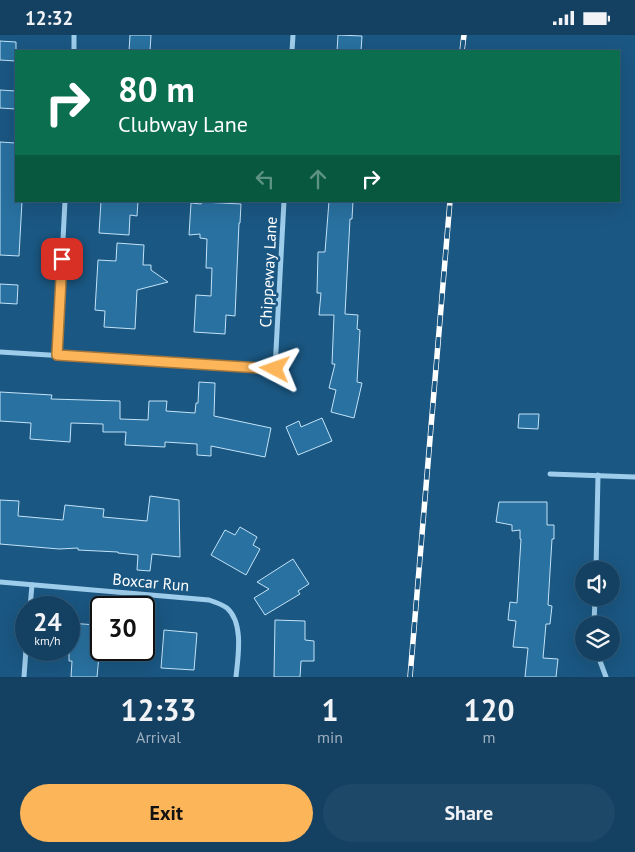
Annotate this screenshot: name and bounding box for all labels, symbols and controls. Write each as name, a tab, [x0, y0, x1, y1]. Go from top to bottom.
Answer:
text: 12:32	[25, 6, 73, 30]
text: 80 m	[118, 66, 195, 112]
icon: right	[35, 70, 100, 135]
text: Clubway Lane	[118, 110, 248, 138]
icon: left	[251, 165, 279, 193]
icon: ahead	[304, 165, 332, 193]
icon: right	[357, 165, 385, 193]
street label: Chippeway Lane	[255, 216, 281, 328]
pin	[41, 238, 83, 280]
icon: arrive	[48, 245, 76, 273]
position arrow	[248, 342, 300, 394]
map controls	[575, 561, 620, 661]
button: sound	[575, 561, 620, 606]
street label: Boxcar Run	[112, 569, 190, 595]
speed limit sign: 30	[90, 596, 155, 661]
text: 24	[33, 606, 62, 638]
button: layers	[575, 616, 620, 661]
text: km/h	[34, 633, 61, 648]
text: 12:33	[120, 690, 197, 729]
text: 1	[322, 690, 339, 729]
text: 120	[463, 690, 515, 729]
text: Arrival	[136, 727, 181, 747]
text: min	[317, 727, 343, 747]
text: m	[483, 727, 496, 747]
button: Exit	[20, 784, 313, 842]
button: Share	[323, 784, 615, 842]

